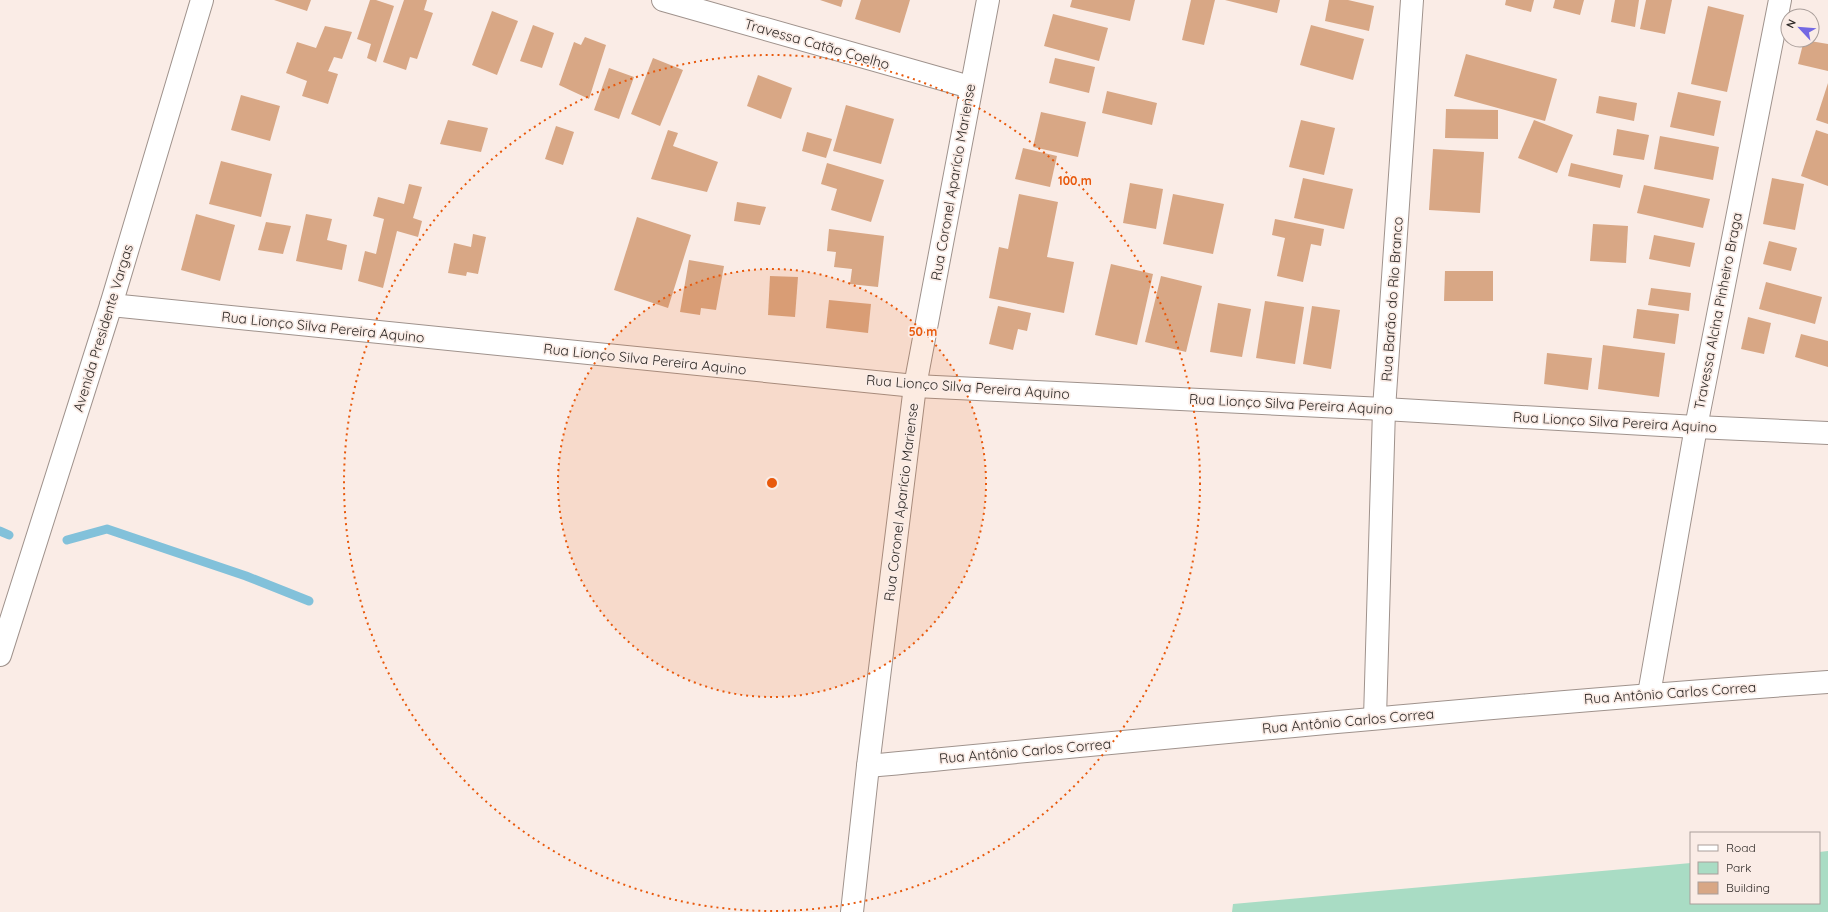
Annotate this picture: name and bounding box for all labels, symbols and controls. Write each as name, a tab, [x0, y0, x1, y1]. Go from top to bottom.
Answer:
north arrow	[1780, 8, 1820, 48]
street label: Travessa Catão Coelho	[742, 15, 892, 73]
text: N	[1783, 17, 1799, 30]
street label: Rua Coronel Aparício Mariense	[927, 82, 979, 282]
text: 100 m	[1058, 173, 1092, 188]
street label: Travessa Alcina Pinheiro Braga	[1690, 211, 1746, 411]
street label: Rua Barão do Rio Branco	[1377, 216, 1407, 382]
street label: Avenida Presidente Vargas	[69, 242, 137, 414]
street label: Rua Lionço Silva Pereira Aquino	[221, 307, 425, 347]
text: 50 m	[909, 324, 937, 339]
street label: Rua Lionço Silva Pereira Aquino	[543, 339, 747, 379]
street label: Rua Lionço Silva Pereira Aquino	[866, 371, 1070, 403]
street label: Rua Lionço Silva Pereira Aquino	[1189, 390, 1393, 418]
street label: Rua Coronel Aparício Mariense	[880, 402, 922, 602]
street label: Rua Lionço Silva Pereira Aquino	[1513, 408, 1717, 436]
centre of rings	[765, 476, 779, 490]
street label: Rua Antônio Carlos Correa	[1583, 678, 1757, 708]
street label: Rua Antônio Carlos Correa	[1261, 705, 1435, 737]
street label: Rua Antônio Carlos Correa	[938, 735, 1112, 767]
legend	[1690, 832, 1820, 904]
text: Road	[1726, 840, 1756, 855]
text: Park	[1726, 860, 1751, 875]
text: Building	[1726, 880, 1770, 895]

